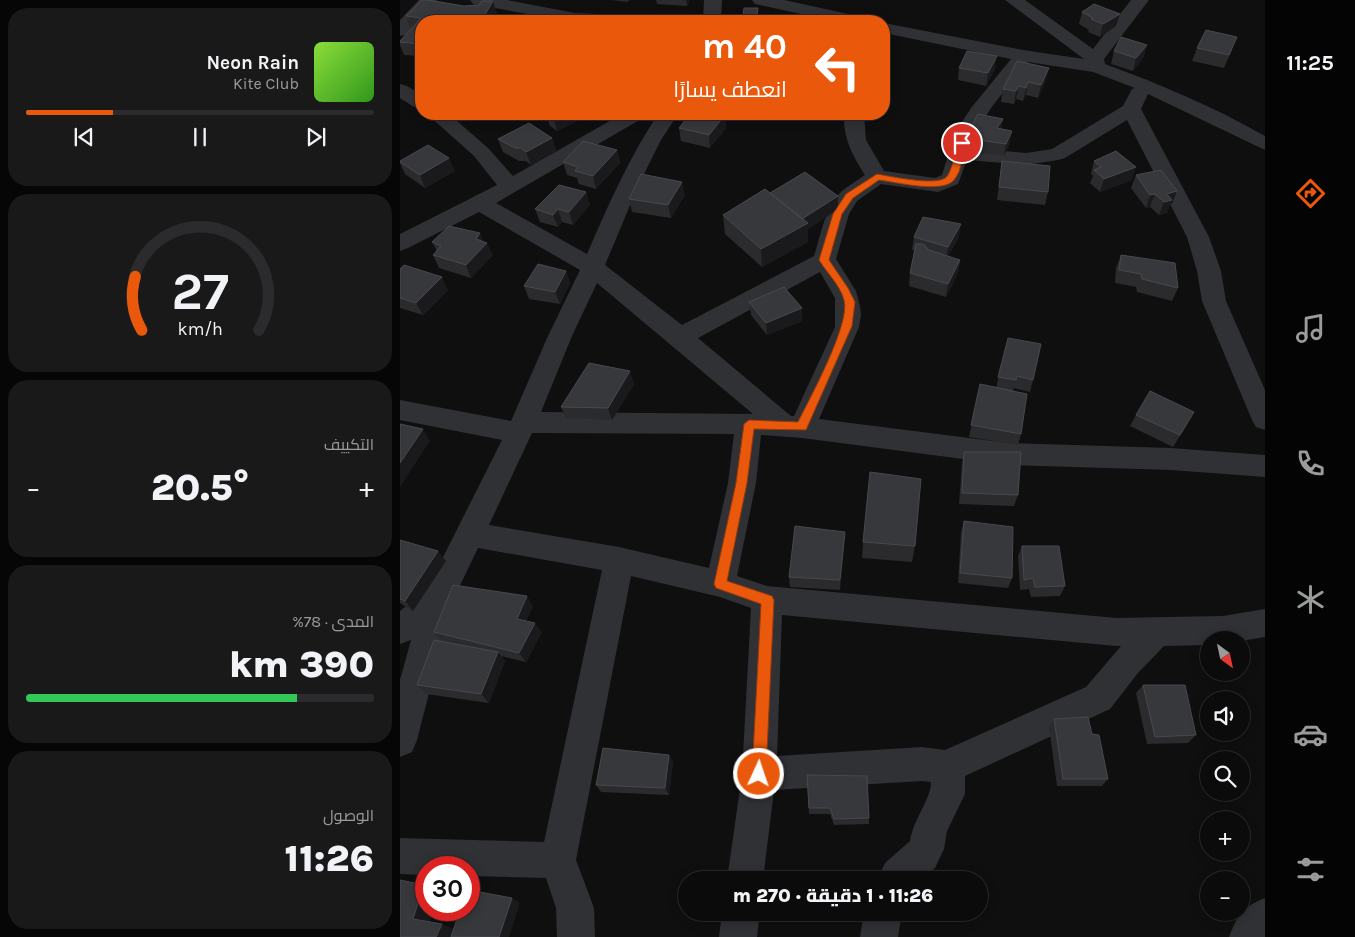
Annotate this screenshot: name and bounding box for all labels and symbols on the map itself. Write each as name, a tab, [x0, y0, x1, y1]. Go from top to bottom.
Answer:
pin	[941, 122, 983, 164]
north arrow	[1200, 631, 1250, 681]
position arrow	[732, 747, 784, 799]
speed limit sign: 30	[415, 856, 480, 921]

